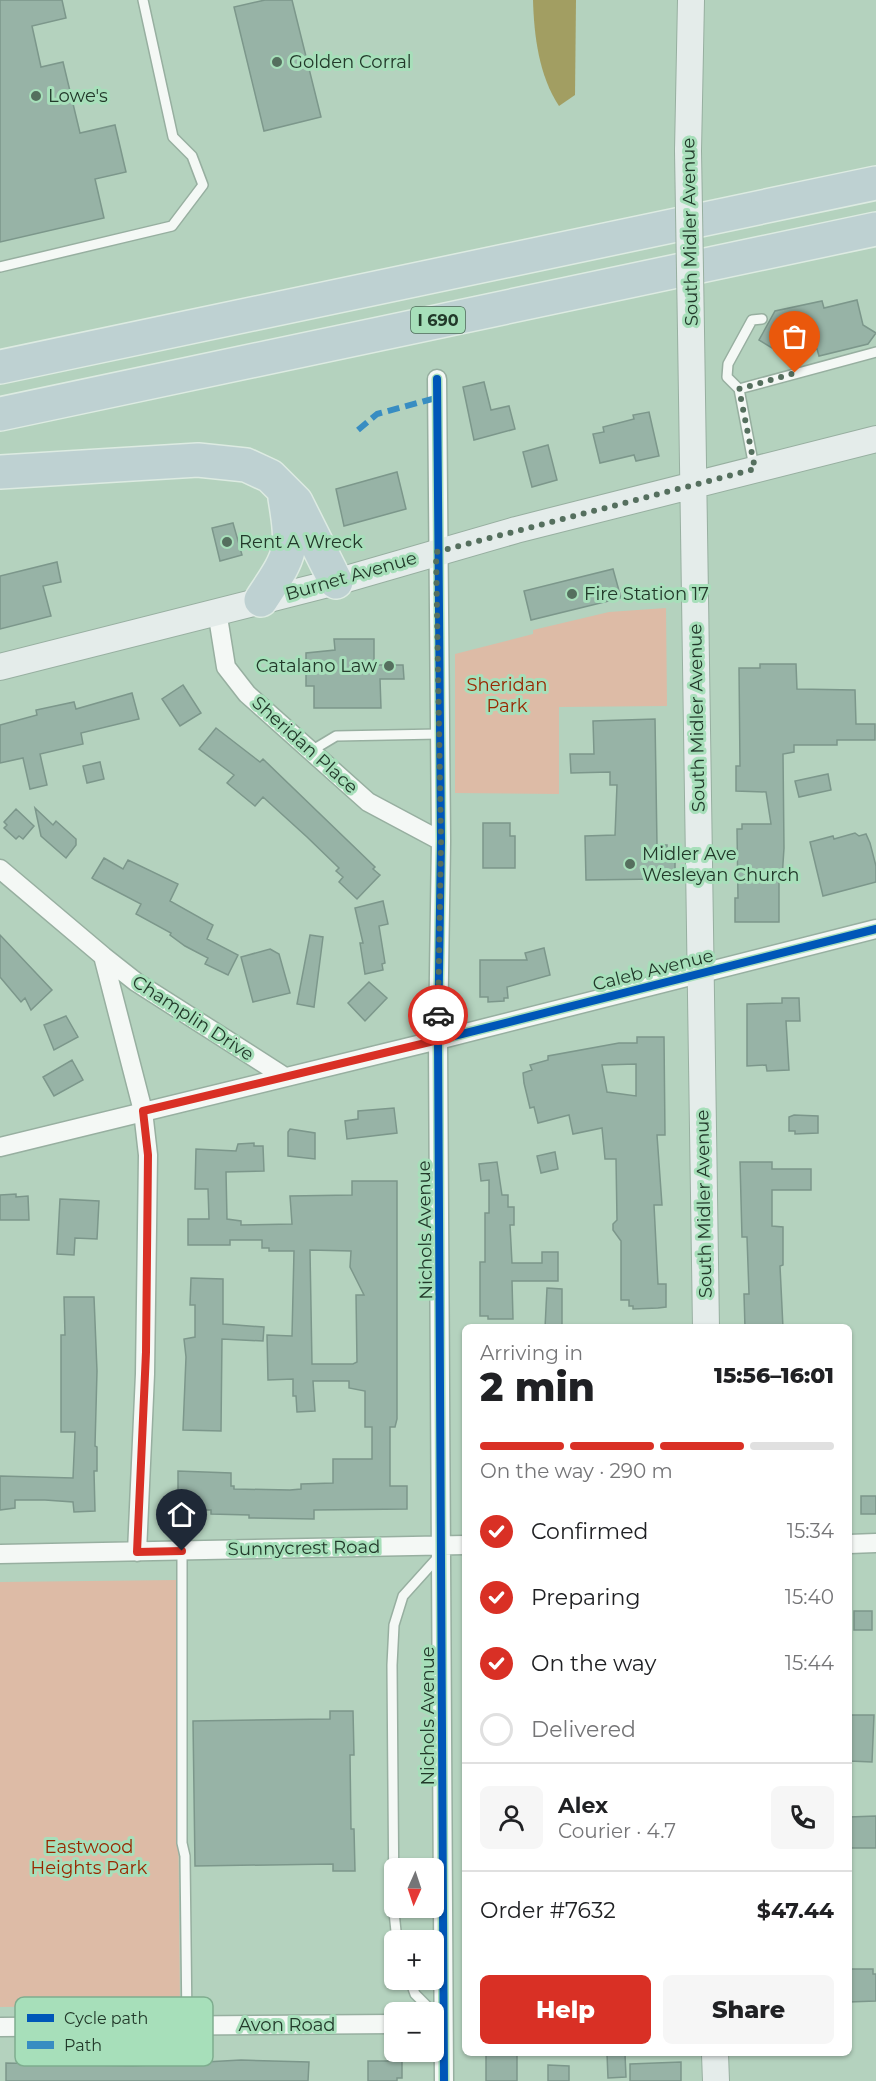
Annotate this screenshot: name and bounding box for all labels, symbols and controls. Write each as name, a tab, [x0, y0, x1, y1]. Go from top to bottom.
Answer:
place label: Golden Corral	[289, 51, 412, 73]
marker: Golden Corral	[270, 55, 284, 69]
place label: Lowe's	[48, 85, 108, 107]
marker: Lowe's	[29, 89, 43, 103]
street label: South Midler Avenue	[677, 137, 703, 326]
road number: I 690	[411, 307, 465, 333]
pin	[769, 311, 820, 373]
icon: bag	[778, 320, 811, 353]
place label: Rent A Wreck	[239, 531, 363, 553]
marker: Rent A Wreck	[220, 535, 234, 549]
street label: Burnet Avenue	[283, 547, 419, 605]
place label: Fire Station 17	[584, 583, 709, 605]
marker: Fire Station 17	[565, 587, 579, 601]
street label: South Midler Avenue	[684, 623, 710, 812]
place label: Catalano Law	[256, 655, 377, 677]
marker: Catalano Law	[382, 659, 396, 673]
park label: Sheridan Park	[466, 674, 548, 717]
street label: Sheridan Place	[247, 692, 363, 798]
place label: Midler Ave Wesleyan Church	[642, 843, 799, 886]
marker: Midler Ave Wesleyan Church	[623, 857, 637, 871]
street label: Caleb Avenue	[590, 944, 716, 996]
street label: Champlin Drive	[128, 970, 258, 1066]
courier	[408, 985, 468, 1045]
icon: car	[422, 999, 455, 1032]
street label: South Midler Avenue	[691, 1109, 717, 1298]
street label: Nichols Avenue	[413, 1160, 437, 1300]
text: Arriving in	[480, 1341, 583, 1365]
text: 15:56–16:01	[714, 1362, 834, 1389]
text: 2 min	[480, 1363, 595, 1411]
text: On the way · 290 m	[480, 1459, 673, 1483]
pin	[156, 1489, 207, 1551]
icon: home	[165, 1498, 198, 1531]
icon: check	[480, 1515, 513, 1548]
text: Confirmed	[531, 1518, 648, 1545]
text: 15:34	[787, 1519, 834, 1543]
street label: Sunnycrest Road	[228, 1536, 380, 1560]
icon: check	[480, 1581, 513, 1614]
text: Preparing	[531, 1584, 640, 1611]
text: 15:40	[785, 1585, 834, 1609]
street label: Nichols Avenue	[417, 1646, 439, 1786]
icon: check	[480, 1647, 513, 1680]
text: On the way	[531, 1650, 656, 1677]
text: 15:44	[785, 1651, 834, 1675]
text: Delivered	[531, 1716, 636, 1743]
button: person	[480, 1786, 543, 1849]
button: phone	[771, 1786, 834, 1849]
text: Alex	[558, 1792, 608, 1819]
text: Courier · 4.7	[558, 1819, 676, 1843]
park label: Eastwood Heights Park	[31, 1836, 148, 1879]
north arrow	[384, 1858, 444, 1918]
map controls	[384, 1858, 444, 2062]
text: Order #7632	[480, 1897, 616, 1924]
text: $47.44	[757, 1897, 834, 1924]
button: +	[384, 1930, 444, 1990]
button: Help	[480, 1975, 651, 2044]
button: Share	[663, 1975, 834, 2044]
legend	[15, 1997, 213, 2066]
button: −	[384, 2002, 444, 2062]
text: Cycle path	[64, 2009, 148, 2028]
street label: Avon Road	[238, 2014, 336, 2036]
text: Path	[64, 2036, 102, 2055]

